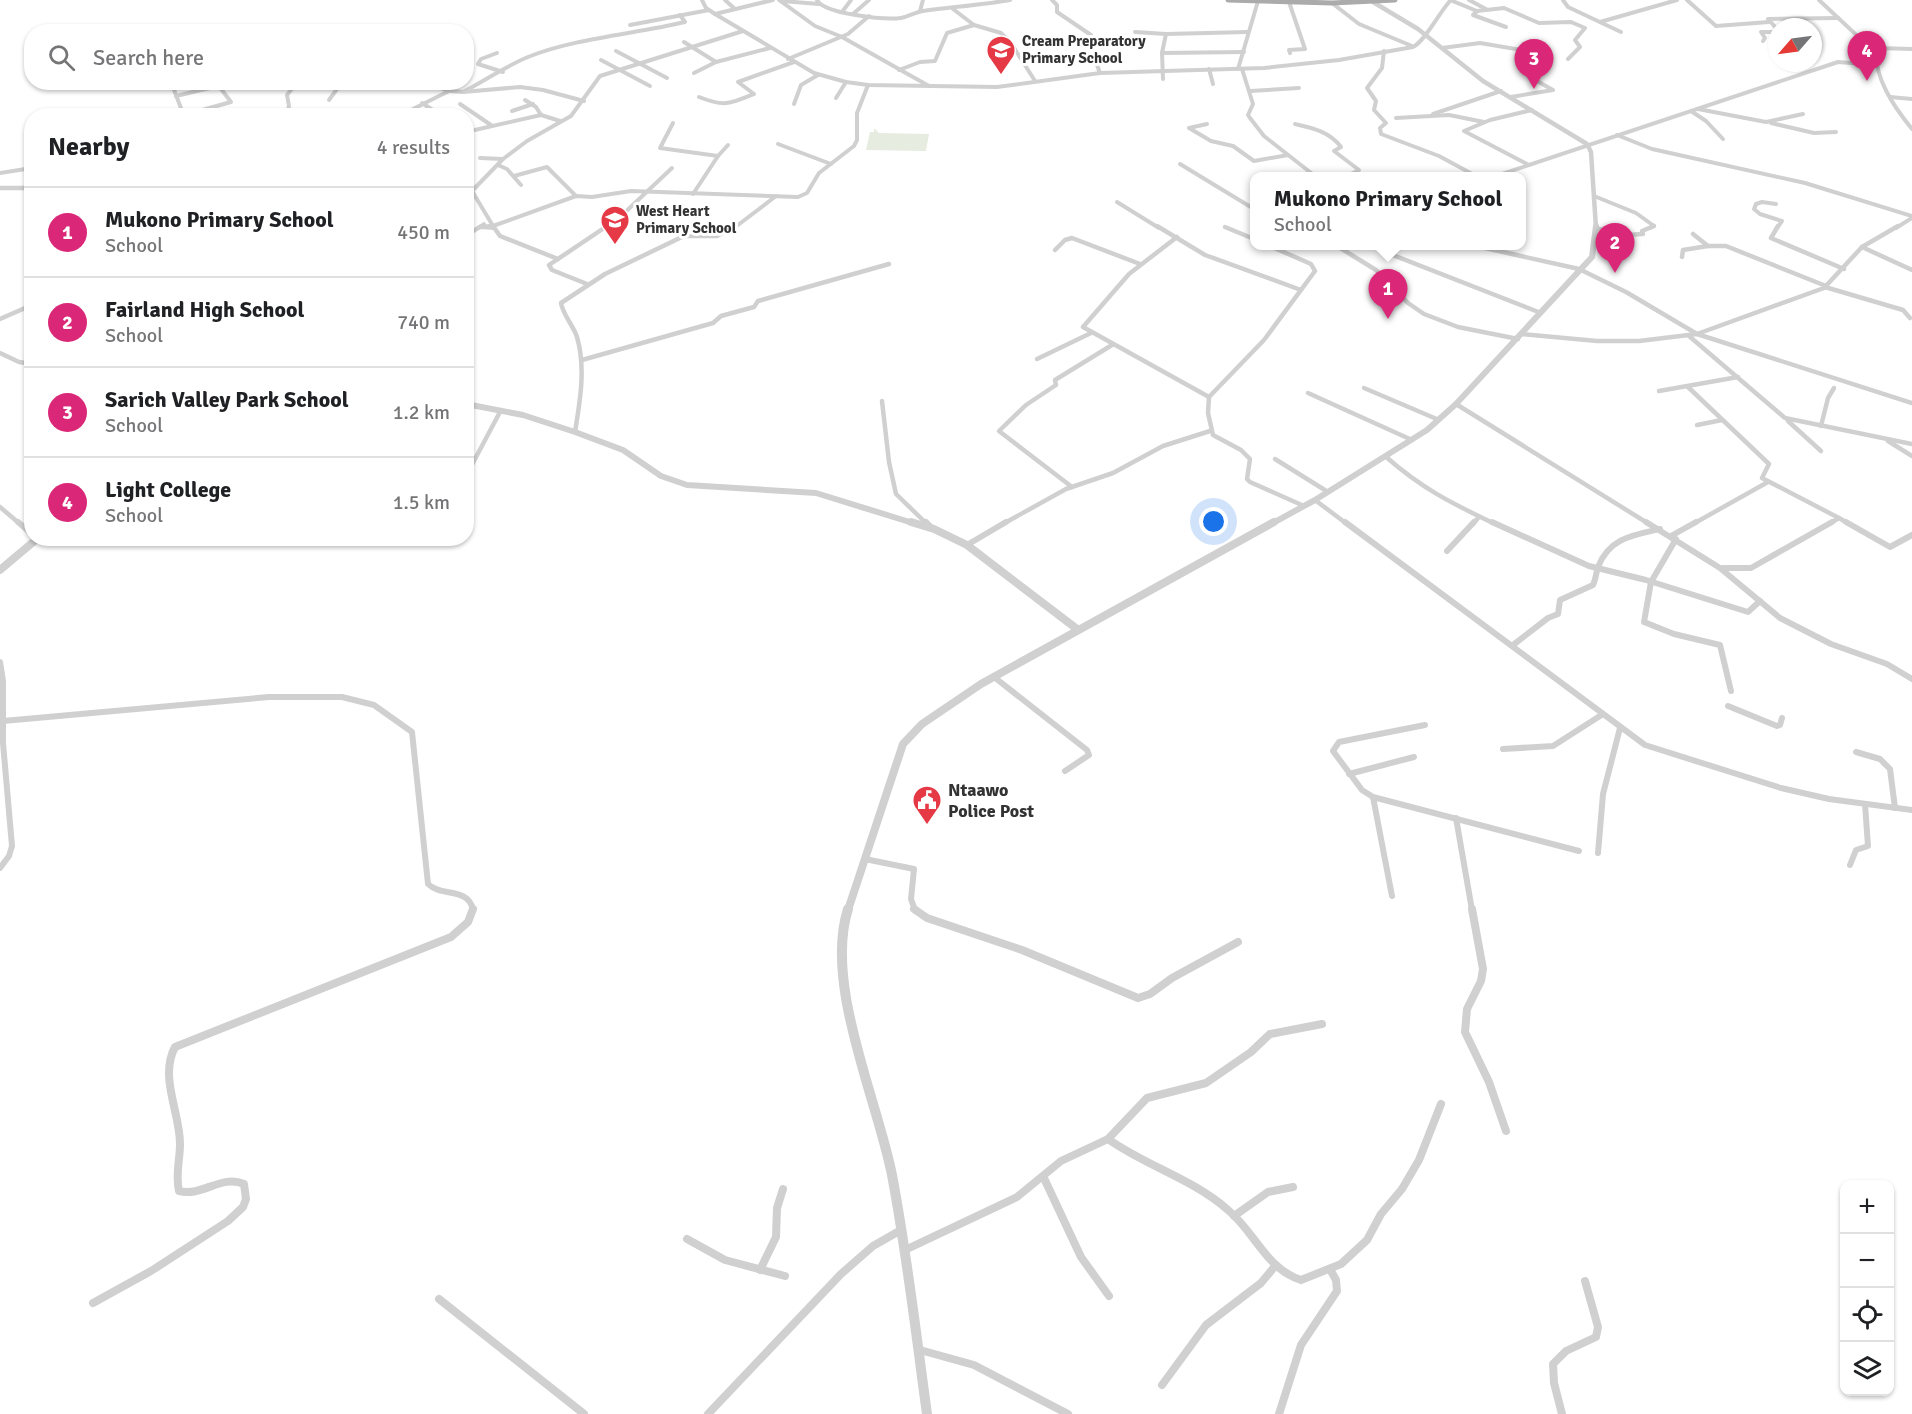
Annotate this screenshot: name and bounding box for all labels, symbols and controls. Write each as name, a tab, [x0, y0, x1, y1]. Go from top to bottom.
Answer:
north arrow	[1768, 18, 1822, 72]
search box	[24, 24, 474, 90]
place label: Cream Preparatory Primary School	[1022, 32, 1146, 67]
pin: 4	[1848, 32, 1886, 81]
school or university icon: Cream Preparatory Primary School	[985, 34, 1017, 76]
pin: 3	[1514, 40, 1553, 89]
icon: search	[45, 41, 78, 74]
text: Search here	[93, 44, 204, 71]
text: Nearby	[48, 131, 129, 163]
text: 4 results	[377, 135, 450, 160]
popup	[1250, 172, 1526, 250]
text: Mukono Primary School	[1274, 185, 1502, 212]
place label: West Heart Primary School	[636, 202, 737, 237]
school or university icon: West Heart Primary School	[599, 204, 631, 246]
text: Mukono Primary School	[105, 206, 334, 233]
text: School	[1274, 212, 1332, 237]
text: 1	[62, 220, 73, 245]
text: 450 m	[397, 220, 450, 245]
pin: 2	[1596, 224, 1634, 273]
text: School	[105, 233, 163, 258]
pin: 1	[1368, 270, 1408, 319]
text: Fairland High School	[105, 296, 304, 323]
text: 2	[62, 310, 73, 335]
text: 740 m	[397, 310, 450, 335]
text: School	[105, 323, 163, 348]
text: Sarich Valley Park School	[105, 386, 349, 413]
text: 3	[62, 400, 73, 425]
text: 1.2 km	[393, 400, 450, 425]
text: School	[105, 413, 163, 438]
text: Light College	[105, 476, 231, 503]
text: 4	[62, 490, 73, 515]
text: 1.5 km	[393, 490, 450, 515]
text: School	[105, 503, 163, 528]
your location	[1199, 507, 1228, 536]
place label: Ntaawo Police Post	[948, 779, 1034, 822]
public building icon: Ntaawo Police Post	[911, 784, 943, 826]
map controls	[1840, 1180, 1894, 1396]
button: +	[1840, 1180, 1894, 1234]
button: −	[1840, 1234, 1894, 1288]
button: locate	[1840, 1288, 1894, 1342]
button: layers	[1840, 1342, 1894, 1396]

